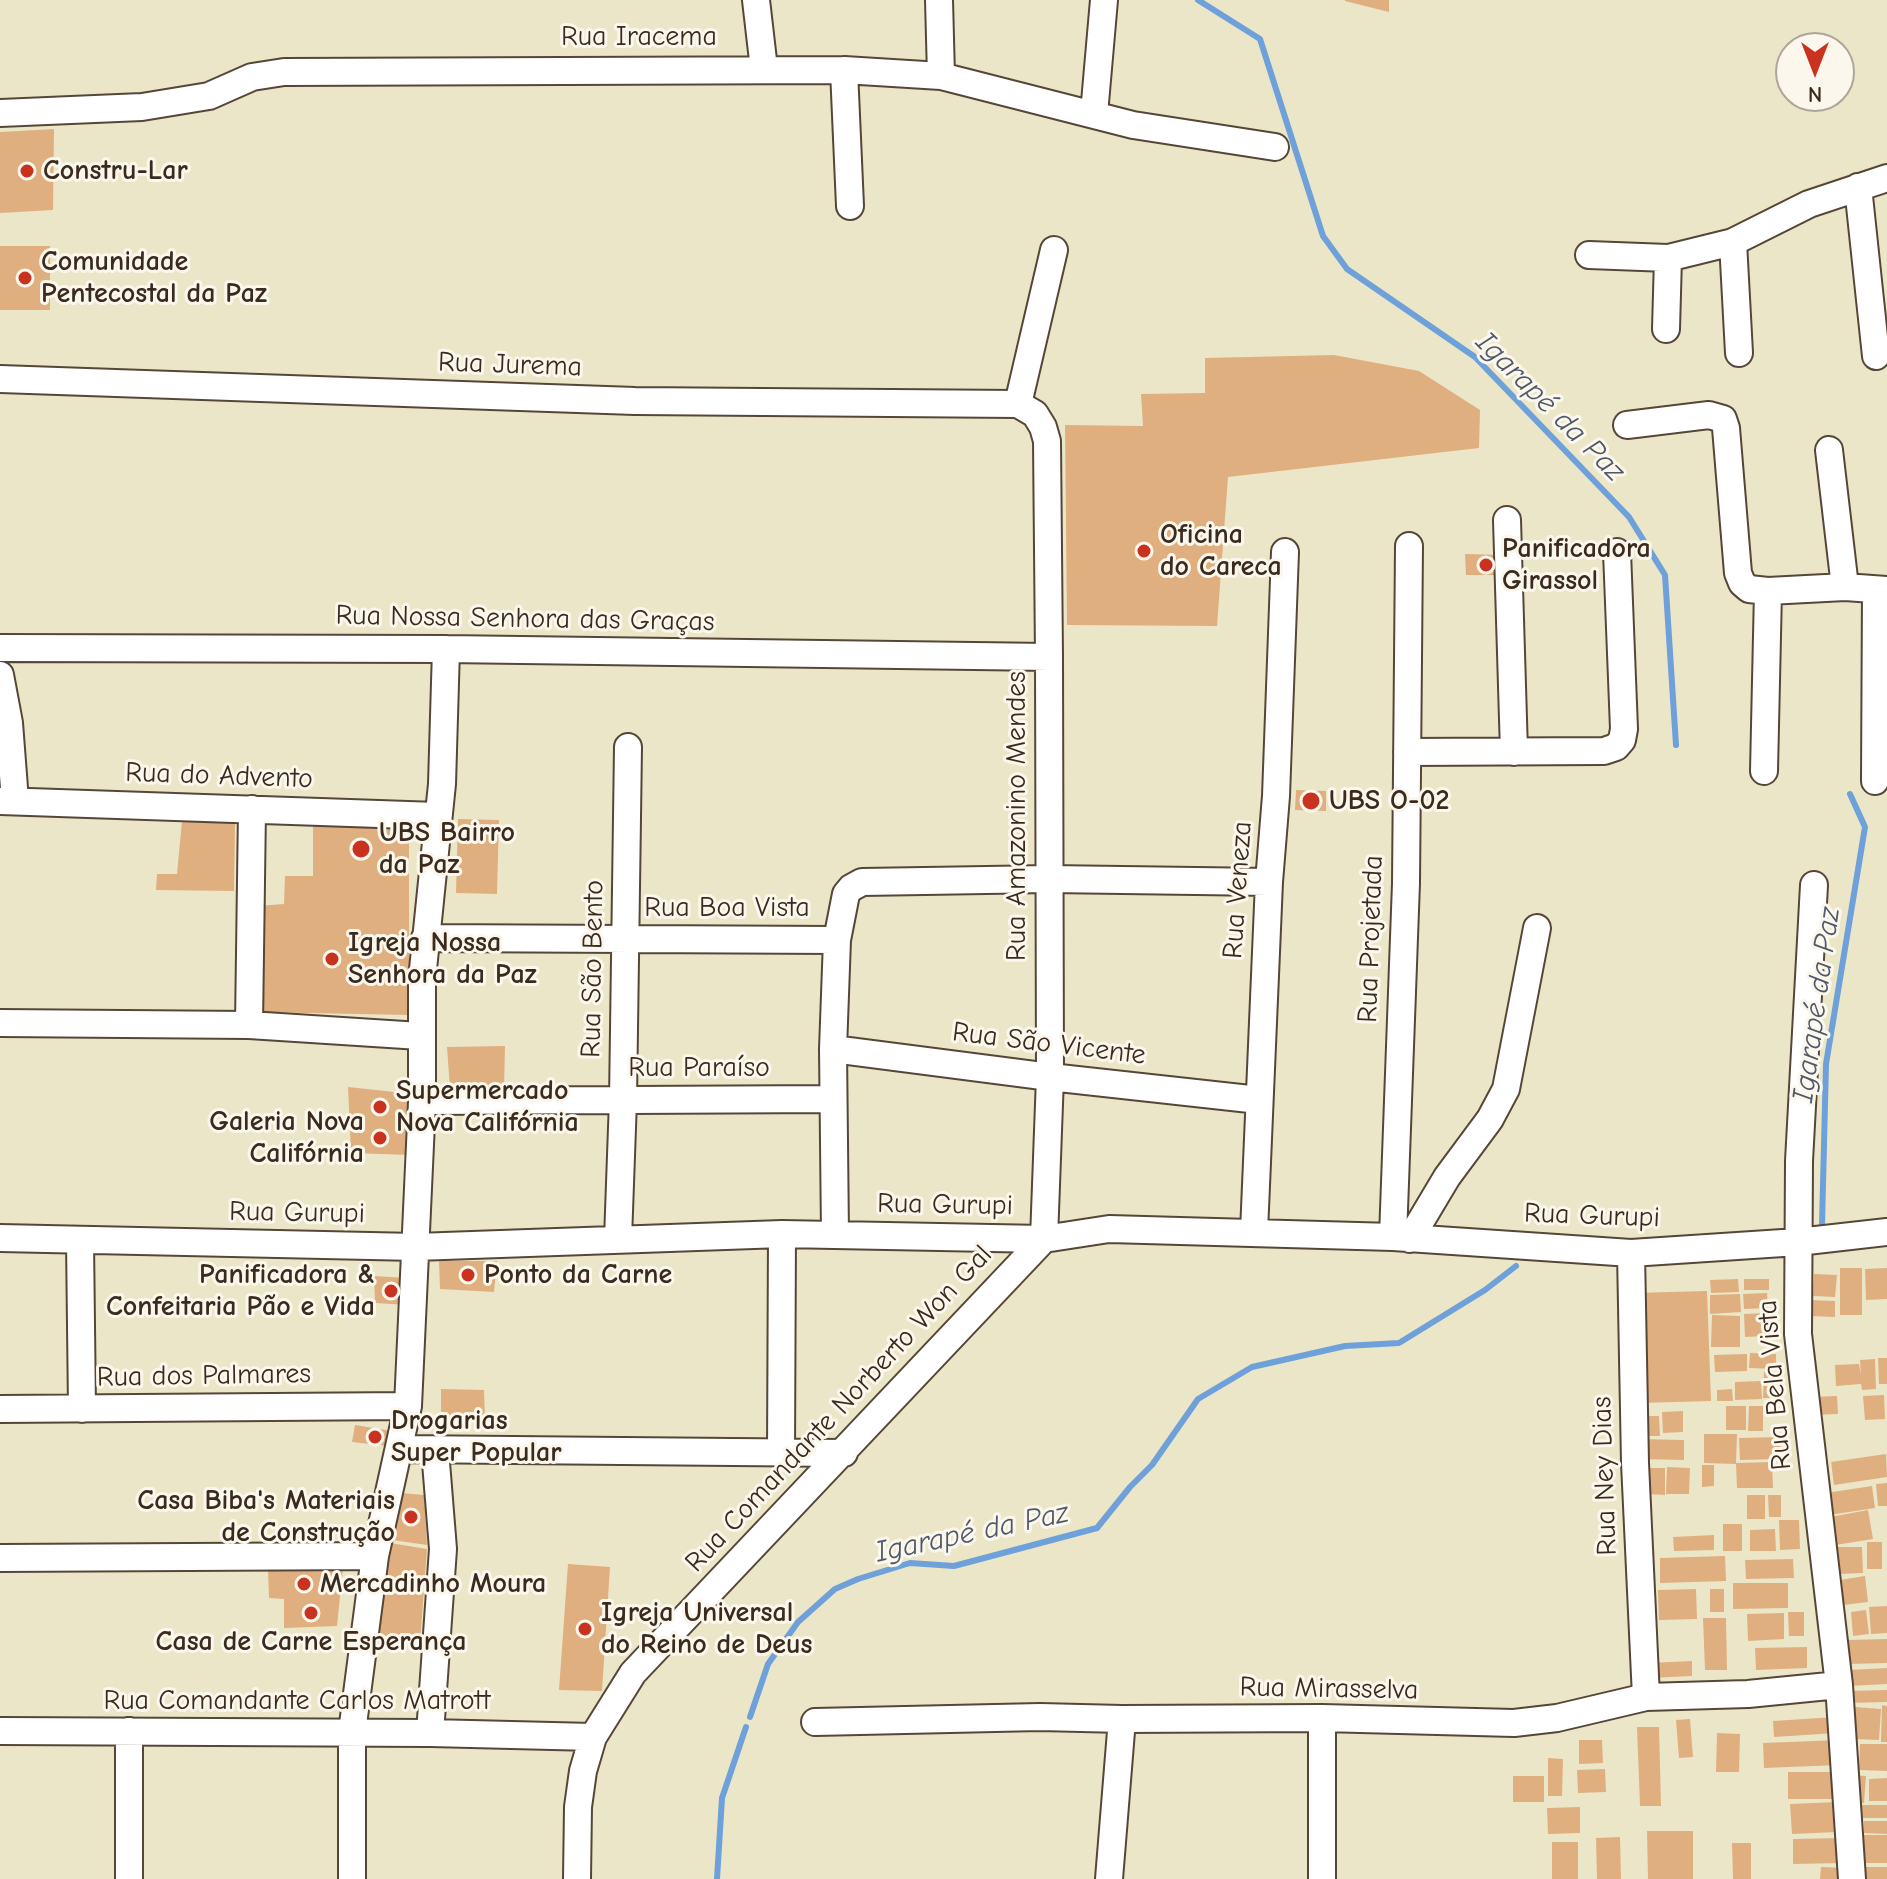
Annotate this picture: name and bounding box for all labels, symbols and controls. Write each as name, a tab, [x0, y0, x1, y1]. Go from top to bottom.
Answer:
street label: Rua Iracema	[561, 20, 717, 54]
north arrow	[1775, 32, 1855, 112]
text: N	[1808, 81, 1822, 107]
place label: Constru-Lar	[43, 154, 188, 188]
marker: Constru-Lar	[18, 162, 36, 180]
place label: Comunidade Pentecostal da Paz	[41, 245, 267, 311]
marker: Comunidade Pentecostal da Paz	[16, 269, 34, 287]
water label: Igarapé da Paz	[1468, 325, 1632, 489]
street label: Rua Jurema	[437, 346, 583, 384]
place label: Oficina do Careca	[1160, 518, 1282, 584]
place label: Panificadora Girassol	[1502, 532, 1651, 598]
marker: Oficina do Careca	[1135, 542, 1153, 560]
marker: Panificadora Girassol	[1477, 556, 1495, 574]
street label: Rua Nossa Senhora das Graças	[335, 599, 715, 639]
street label: Rua Amazonino Mendes	[1000, 671, 1034, 961]
street label: Rua do Advento	[125, 756, 313, 796]
place label: UBS O-02	[1329, 784, 1449, 818]
marker: UBS O-02	[1300, 790, 1322, 812]
place label: UBS Bairro da Paz	[379, 816, 515, 882]
street label: Rua Veneza	[1216, 820, 1260, 960]
marker: UBS Bairro da Paz	[350, 838, 372, 860]
street label: Rua Projetada	[1351, 855, 1391, 1023]
street label: Rua São Bento	[575, 880, 611, 1058]
street label: Rua Boa Vista	[644, 891, 810, 925]
water label: Igarapé da Paz	[1786, 905, 1848, 1105]
place label: Igreja Nossa Senhora da Paz	[348, 926, 537, 992]
marker: Igreja Nossa Senhora da Paz	[323, 950, 341, 968]
street label: Rua São Vicente	[950, 1015, 1148, 1073]
street label: Rua Paraíso	[628, 1051, 770, 1085]
place label: Supermercado Nova Califórnia	[396, 1074, 579, 1140]
marker: Supermercado Nova Califórnia	[371, 1098, 389, 1116]
place label: Galeria Nova Califórnia	[209, 1105, 364, 1171]
marker: Galeria Nova Califórnia	[371, 1129, 389, 1147]
street label: Rua Gurupi	[877, 1187, 1013, 1223]
street label: Rua Gurupi	[229, 1195, 365, 1231]
street label: Rua Gurupi	[1524, 1197, 1660, 1235]
street label: Rua Comandante Norberto Won Gal	[679, 1239, 999, 1579]
place label: Panificadora & Confeitaria Pão e Vida	[106, 1258, 375, 1324]
place label: Ponto da Carne	[484, 1258, 672, 1292]
marker: Ponto da Carne	[459, 1266, 477, 1284]
marker: Panificadora & Confeitaria Pão e Vida	[382, 1282, 400, 1300]
street label: Rua Bela Vista	[1751, 1298, 1799, 1472]
street label: Rua dos Palmares	[97, 1357, 311, 1395]
street label: Rua Ney Dias	[1585, 1396, 1625, 1556]
place label: Drogarias Super Popular	[391, 1404, 562, 1470]
marker: Drogarias Super Popular	[366, 1428, 384, 1446]
place label: Casa Biba's Materiais de Construção	[137, 1484, 395, 1550]
water label: Igarapé da Paz	[872, 1495, 1072, 1571]
marker: Casa Biba's Materiais de Construção	[402, 1508, 420, 1526]
place label: Mercadinho Moura	[320, 1567, 546, 1601]
marker: Mercadinho Moura	[295, 1575, 313, 1593]
place label: Igreja Universal do Reino de Deus	[601, 1596, 813, 1662]
marker: Casa de Carne Esperança	[302, 1604, 320, 1622]
marker: Igreja Universal do Reino de Deus	[576, 1620, 594, 1638]
place label: Casa de Carne Esperança	[156, 1625, 466, 1659]
street label: Rua Mirasselva	[1239, 1671, 1419, 1707]
street label: Rua Comandante Carlos Matrott	[104, 1684, 490, 1718]

